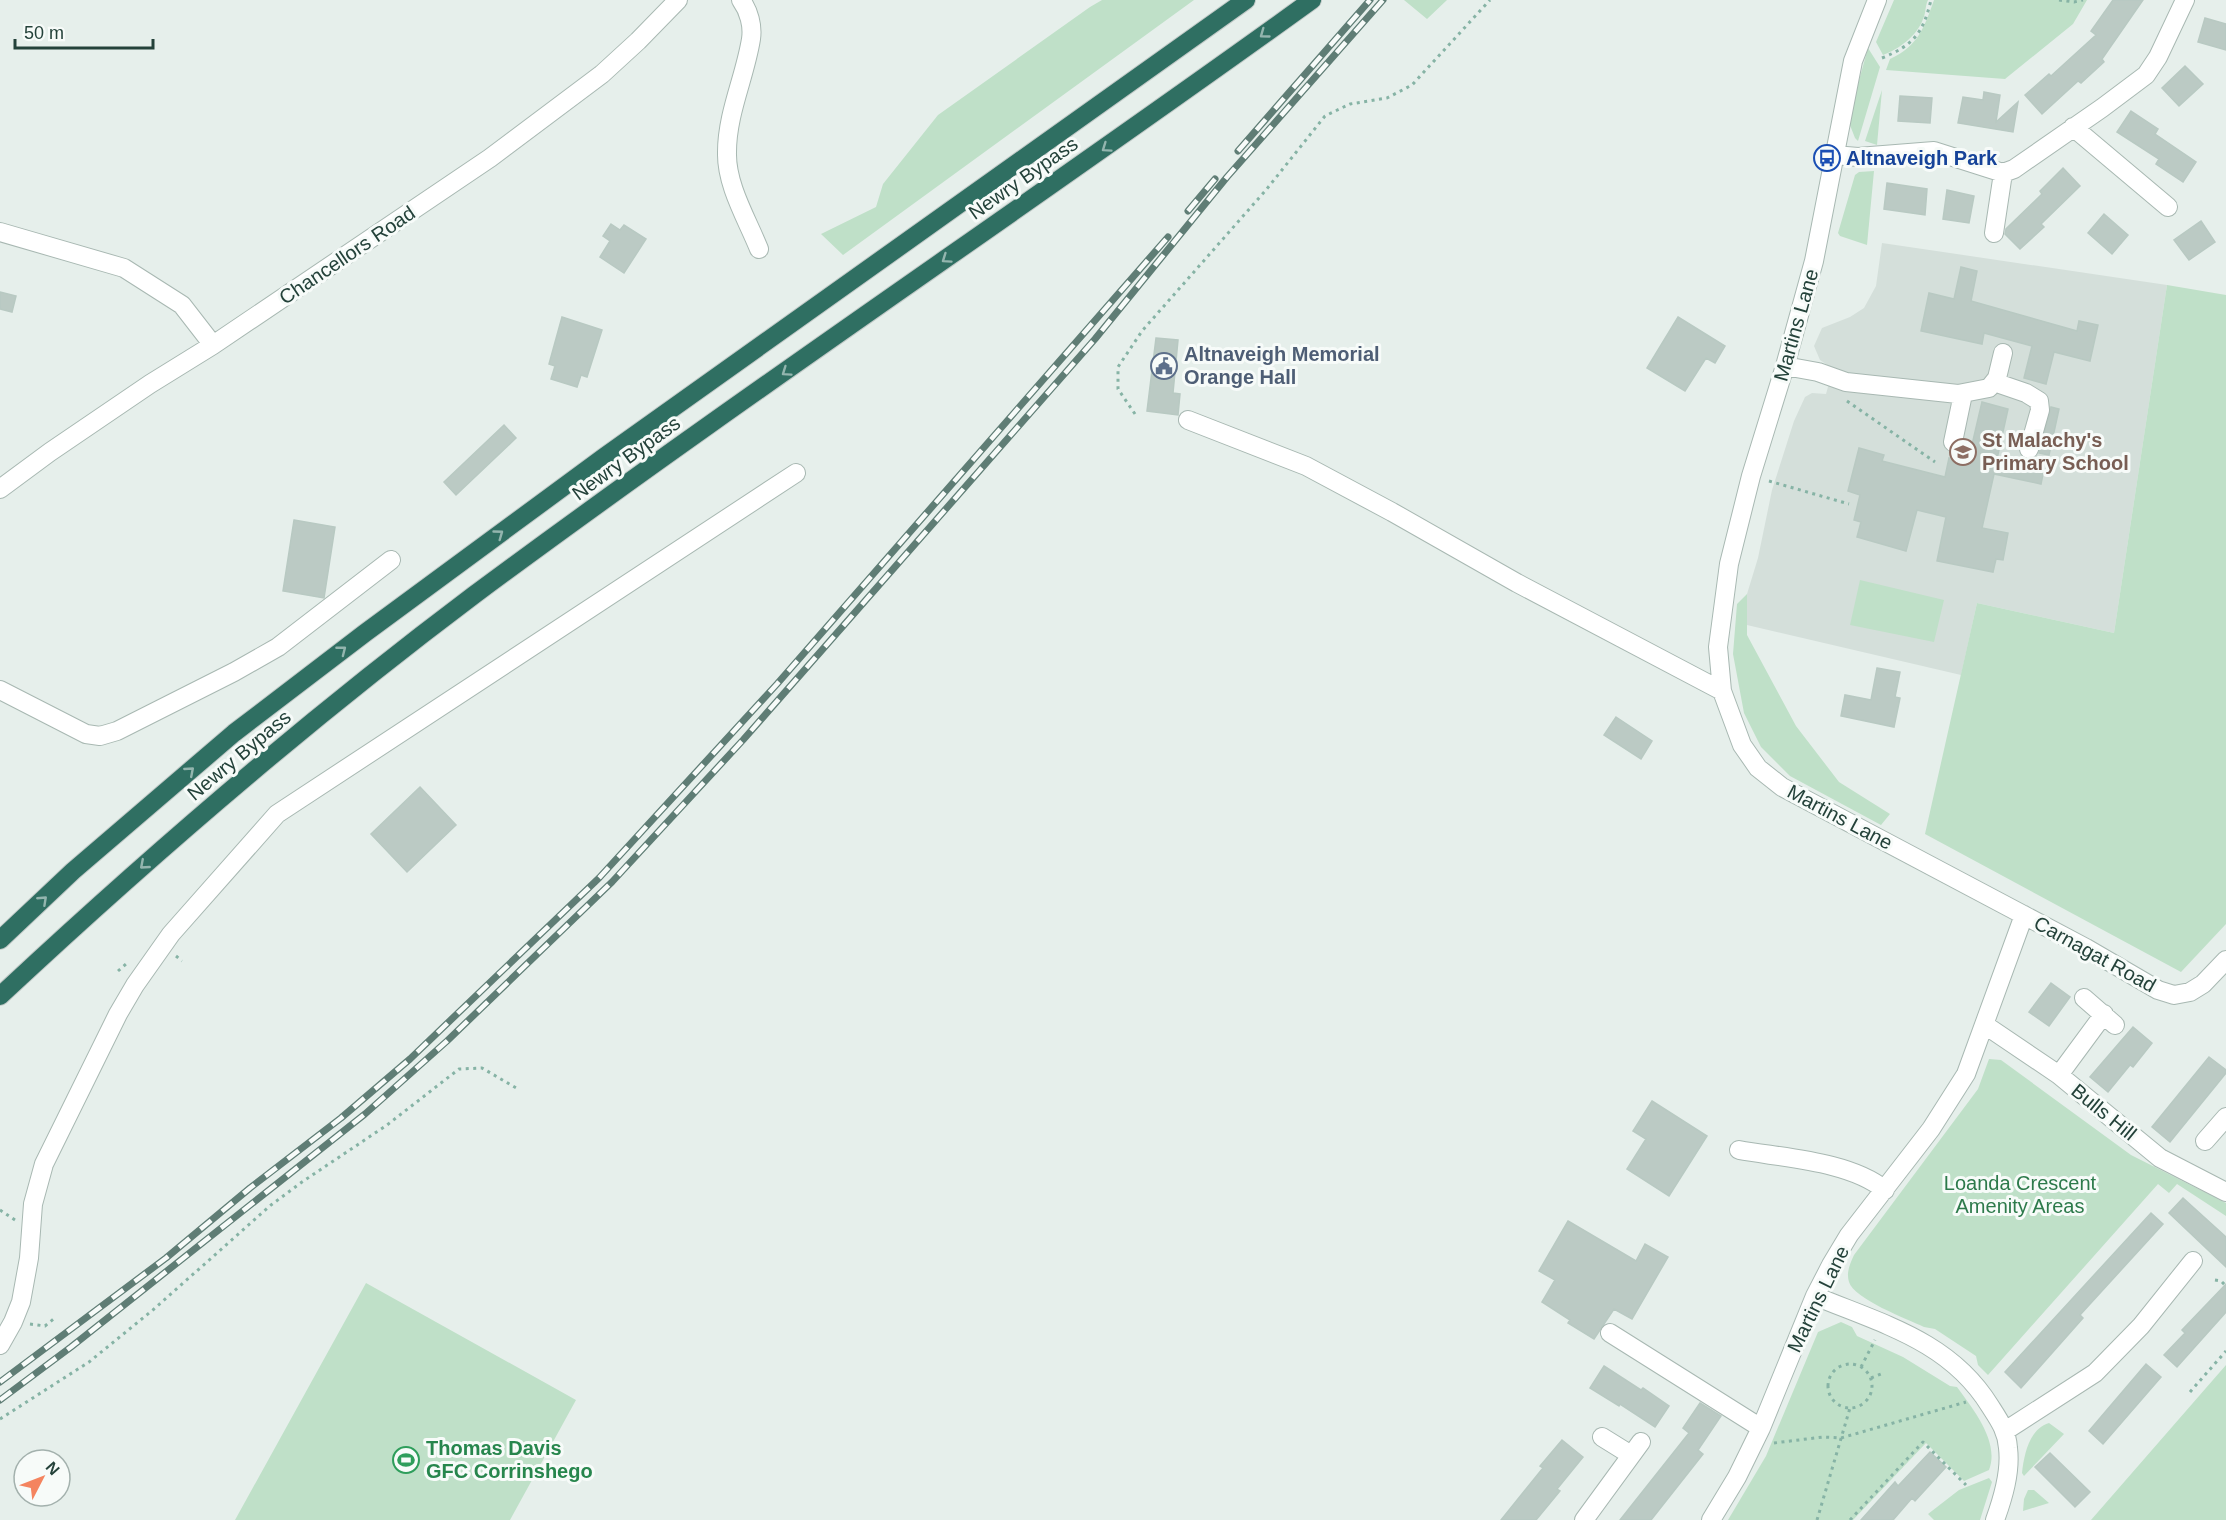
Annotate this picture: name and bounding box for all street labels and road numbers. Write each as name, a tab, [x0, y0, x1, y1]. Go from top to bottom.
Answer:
street label: Newry Bypass	[964, 132, 1082, 224]
street label: Chancellors Road	[275, 201, 419, 309]
street label: Martins Lane	[1769, 266, 1823, 384]
street label: Newry Bypass	[568, 412, 684, 504]
street label: Newry Bypass	[183, 705, 295, 805]
street label: Martins Lane	[1784, 780, 1896, 854]
street label: Carnagat Road	[2030, 911, 2160, 997]
street label: Bulls Hill	[2067, 1079, 2141, 1145]
street label: Martins Lane	[1783, 1242, 1853, 1356]

